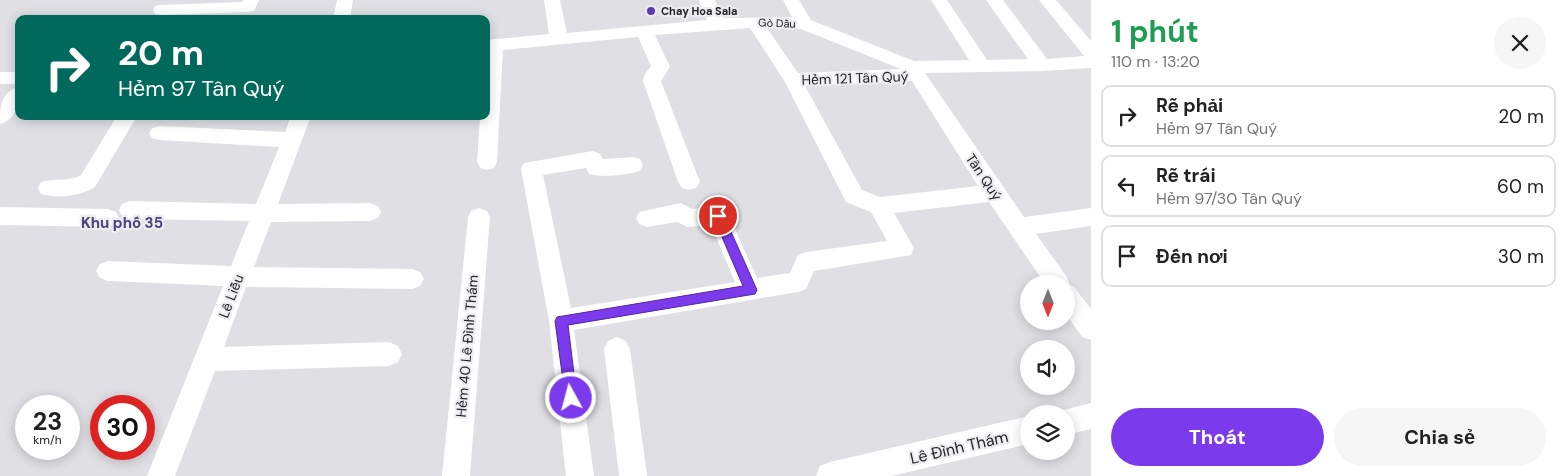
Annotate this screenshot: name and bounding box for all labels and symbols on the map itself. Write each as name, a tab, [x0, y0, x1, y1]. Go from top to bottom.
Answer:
place label: Chay Hoa Sala	[661, 4, 737, 18]
marker: Chay Hoa Sala	[645, 5, 657, 17]
street label: Gò Dầu	[758, 15, 796, 31]
street label: Hẻm 121 Tân Quý	[801, 67, 909, 89]
street label: Tân Quý	[962, 150, 1006, 204]
pin	[697, 195, 739, 237]
district label: Khu phố 35	[81, 213, 163, 233]
street label: Lê Liễu	[214, 272, 248, 320]
street label: Hẻm 40 Lê Đình Thám	[452, 274, 482, 418]
north arrow	[1020, 275, 1075, 330]
position arrow	[544, 371, 596, 423]
speed limit sign: 30	[90, 395, 155, 460]
street label: Lê Đình Thám	[908, 426, 1010, 469]

